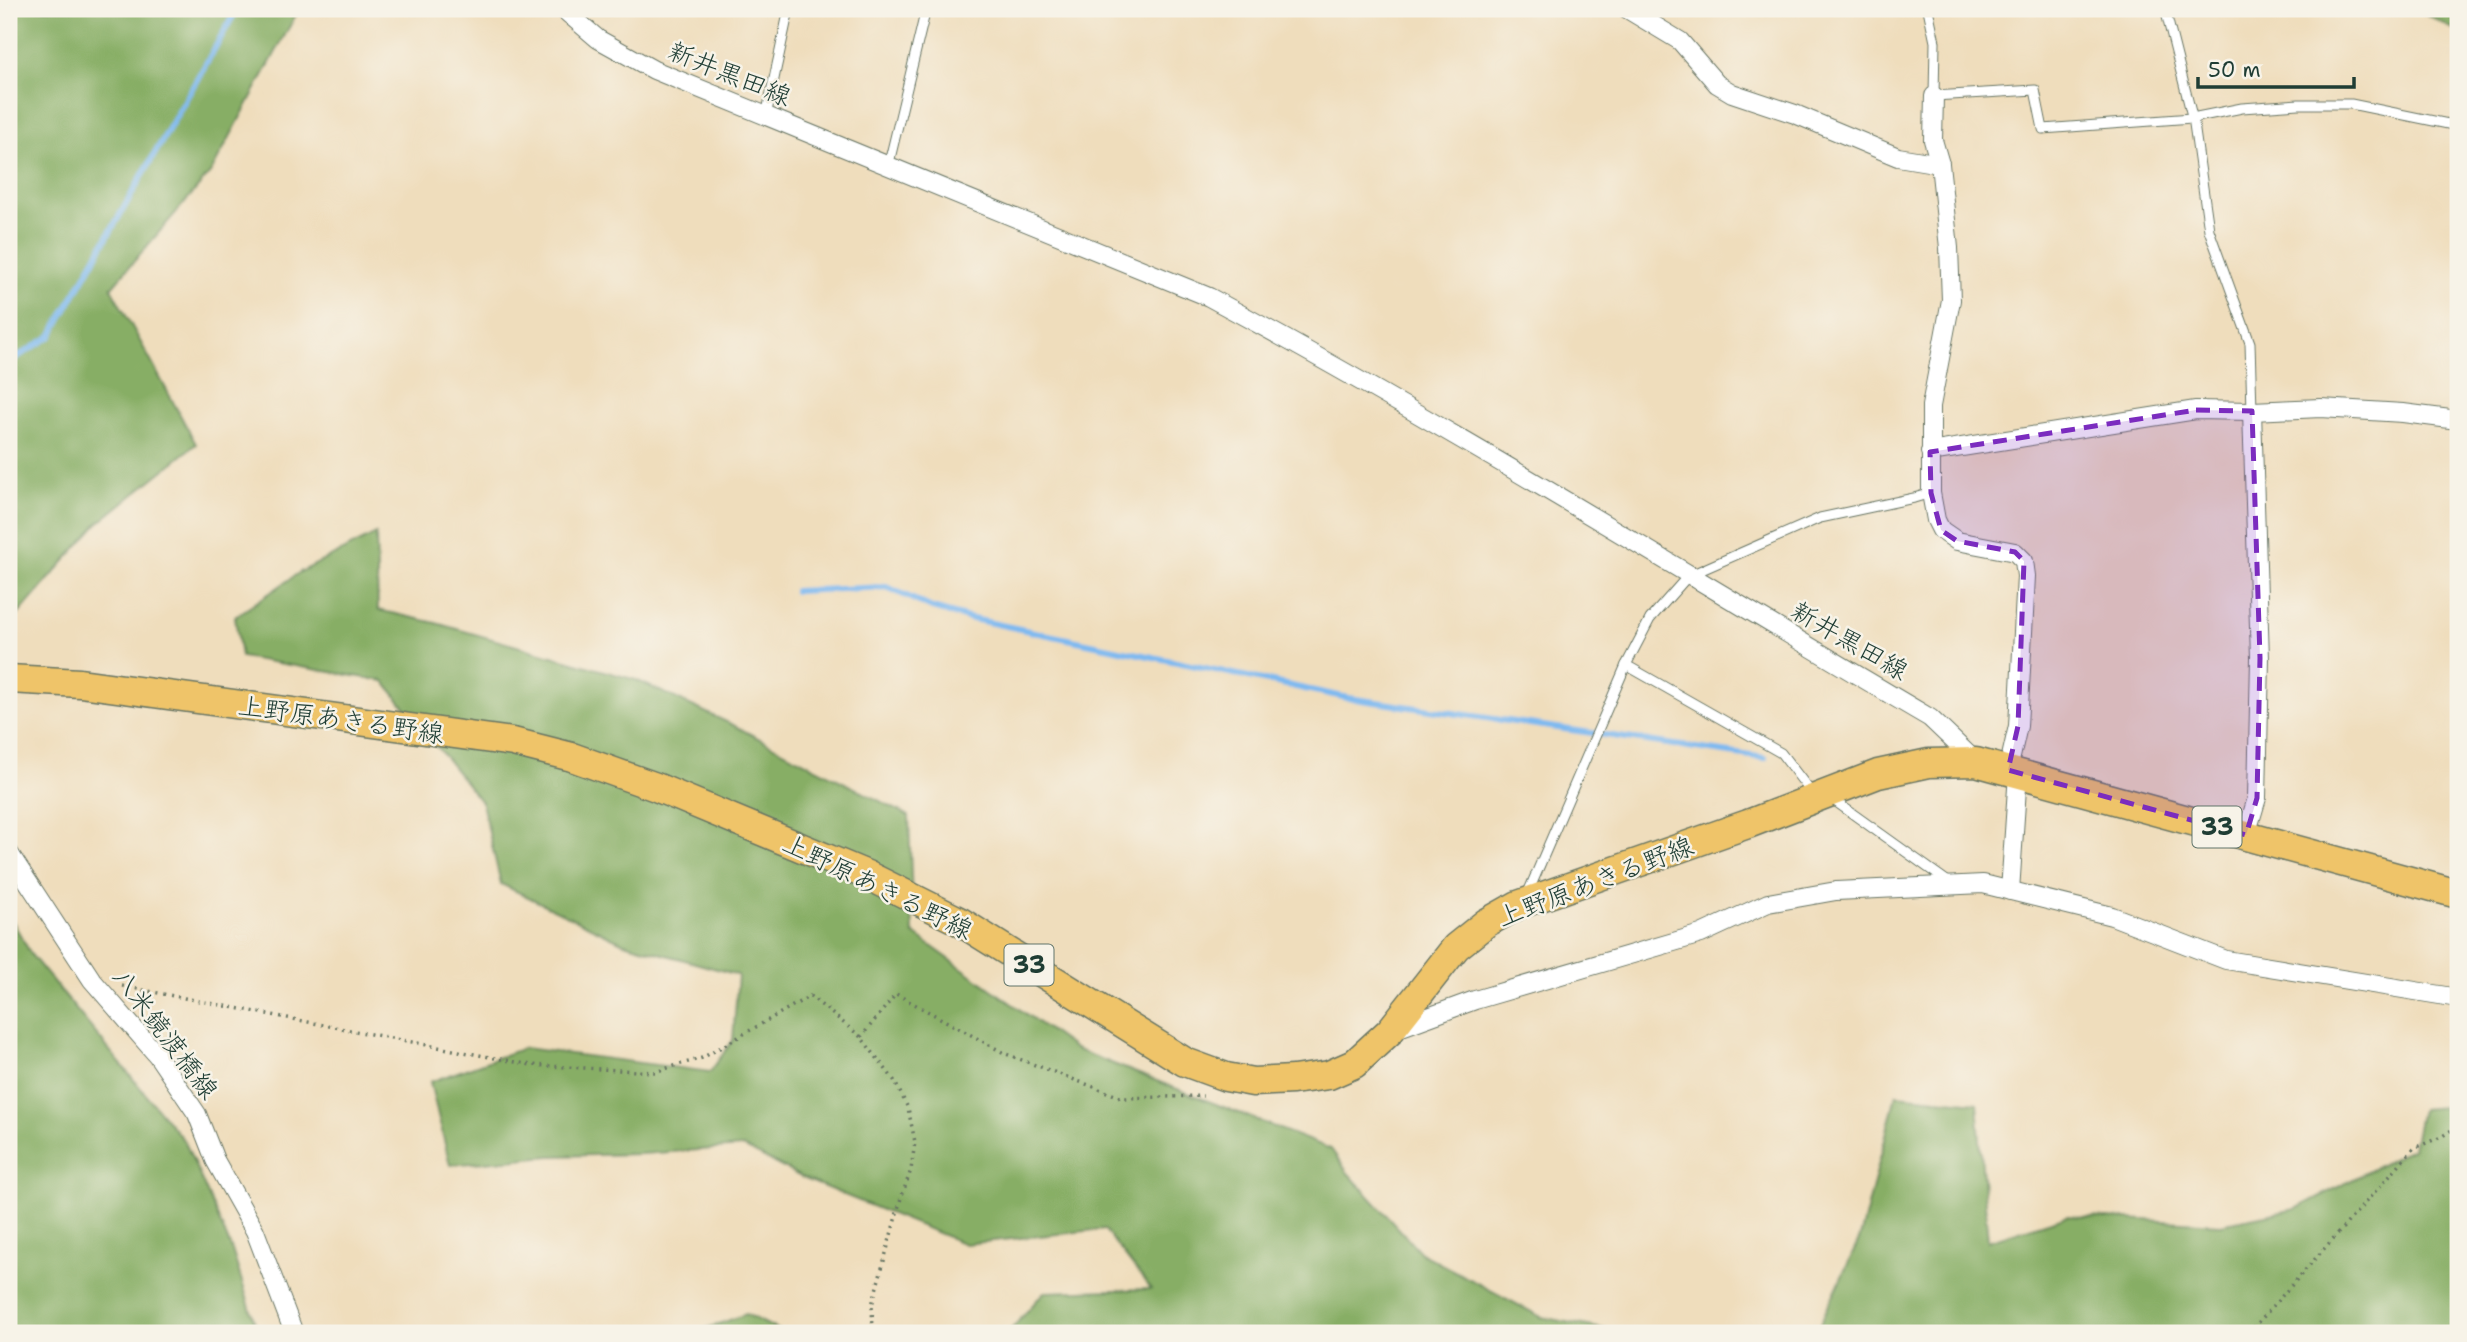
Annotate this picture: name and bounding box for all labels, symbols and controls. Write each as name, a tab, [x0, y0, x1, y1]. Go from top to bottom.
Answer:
street label: 新井黒田線	[663, 32, 797, 114]
scale bar	[2198, 46, 2353, 90]
text: 50 m	[2208, 56, 2261, 84]
street label: 新井黒田線	[1785, 592, 1915, 688]
street label: 上野原あきる野線	[236, 687, 446, 751]
road number: 33	[2192, 806, 2242, 848]
street label: 上野原あきる野線	[777, 825, 979, 947]
street label: 上野原あきる野線	[1492, 827, 1698, 935]
road number: 33	[1004, 945, 1054, 986]
street label: 八米鏡渡橋線	[105, 960, 227, 1106]

